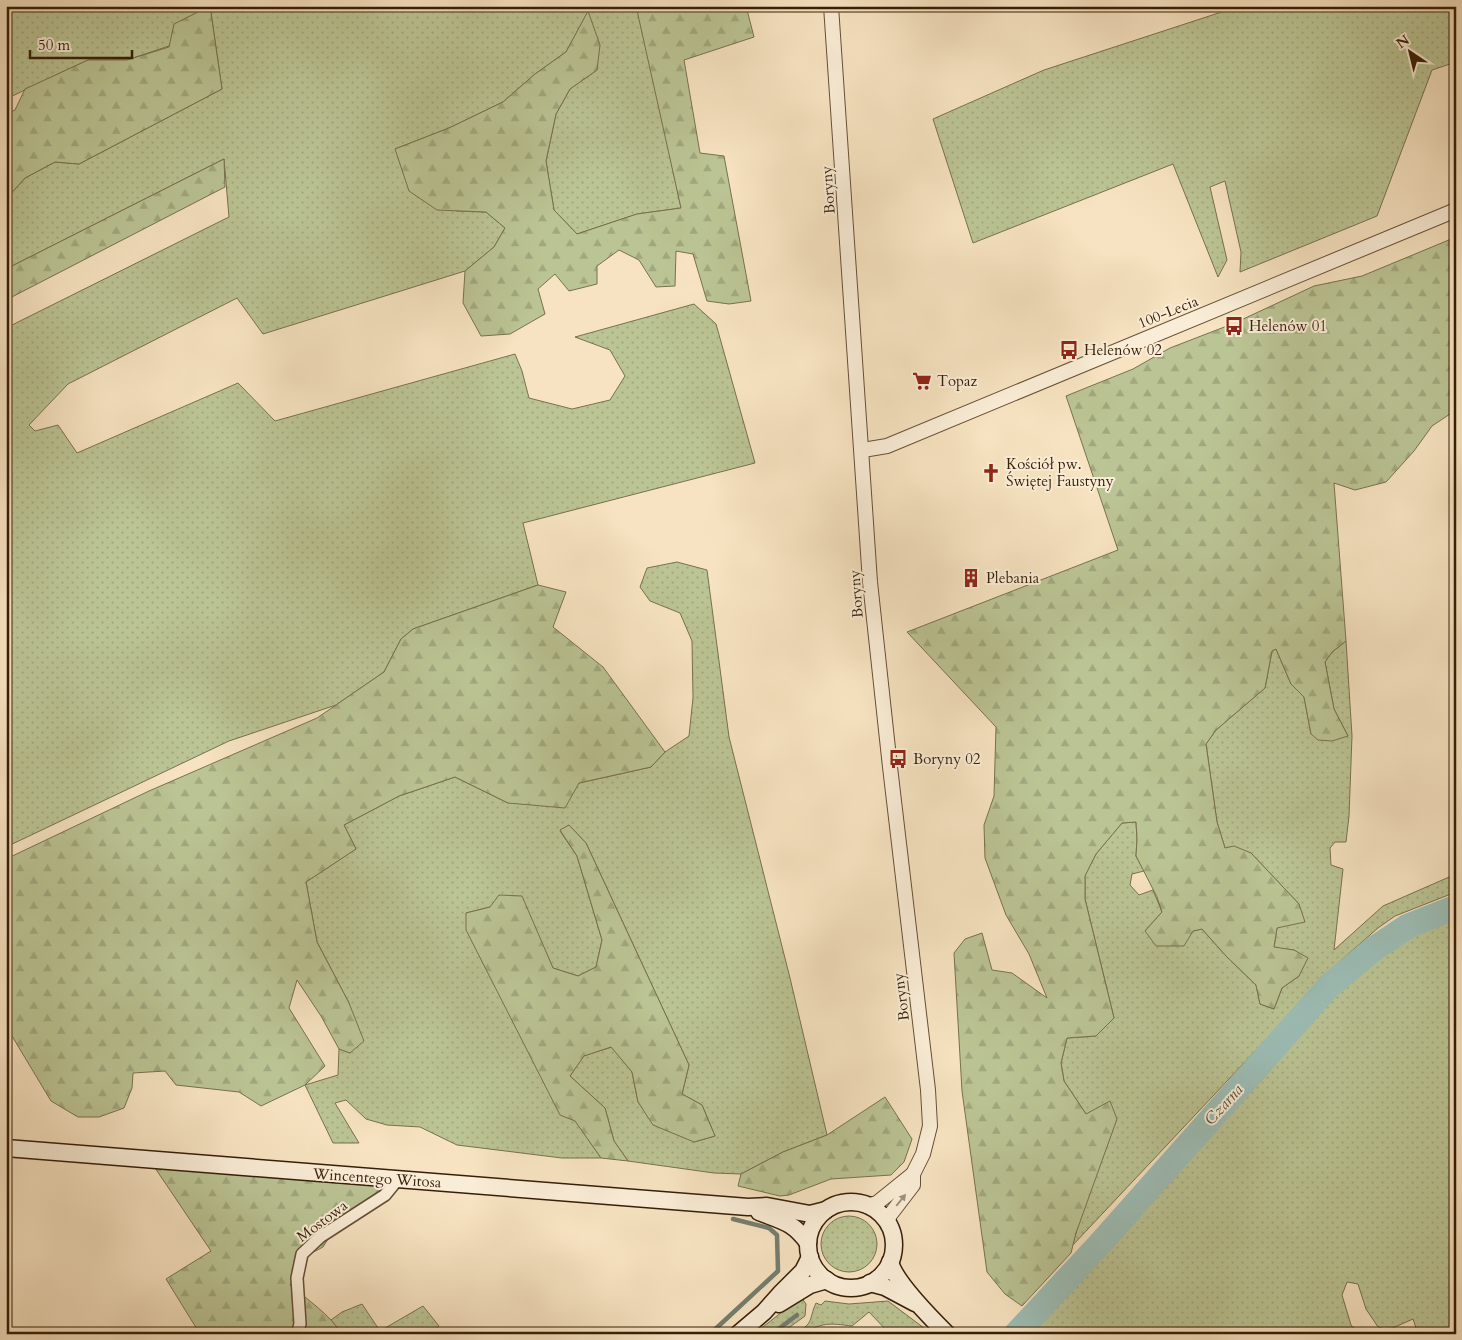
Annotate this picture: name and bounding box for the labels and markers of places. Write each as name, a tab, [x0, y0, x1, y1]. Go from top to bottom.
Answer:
bus stop icon: Helenów 01	[1223, 315, 1245, 337]
place label: Helenów 01	[1249, 316, 1327, 336]
bus stop icon: Helenów 02	[1058, 339, 1080, 361]
place label: Helenów 02	[1084, 340, 1162, 360]
supermarket icon: Topaz	[911, 370, 933, 392]
place label: Topaz	[937, 371, 978, 391]
place label: Kościół pw. Świętej Faustyny	[1006, 454, 1114, 491]
church icon: Kościół pw. Świętej Faustyny	[980, 462, 1002, 484]
building icon: Plebania	[960, 567, 982, 589]
place label: Plebania	[986, 568, 1040, 588]
bus stop icon: Boryny 02	[887, 748, 909, 770]
place label: Boryny 02	[913, 749, 981, 769]

